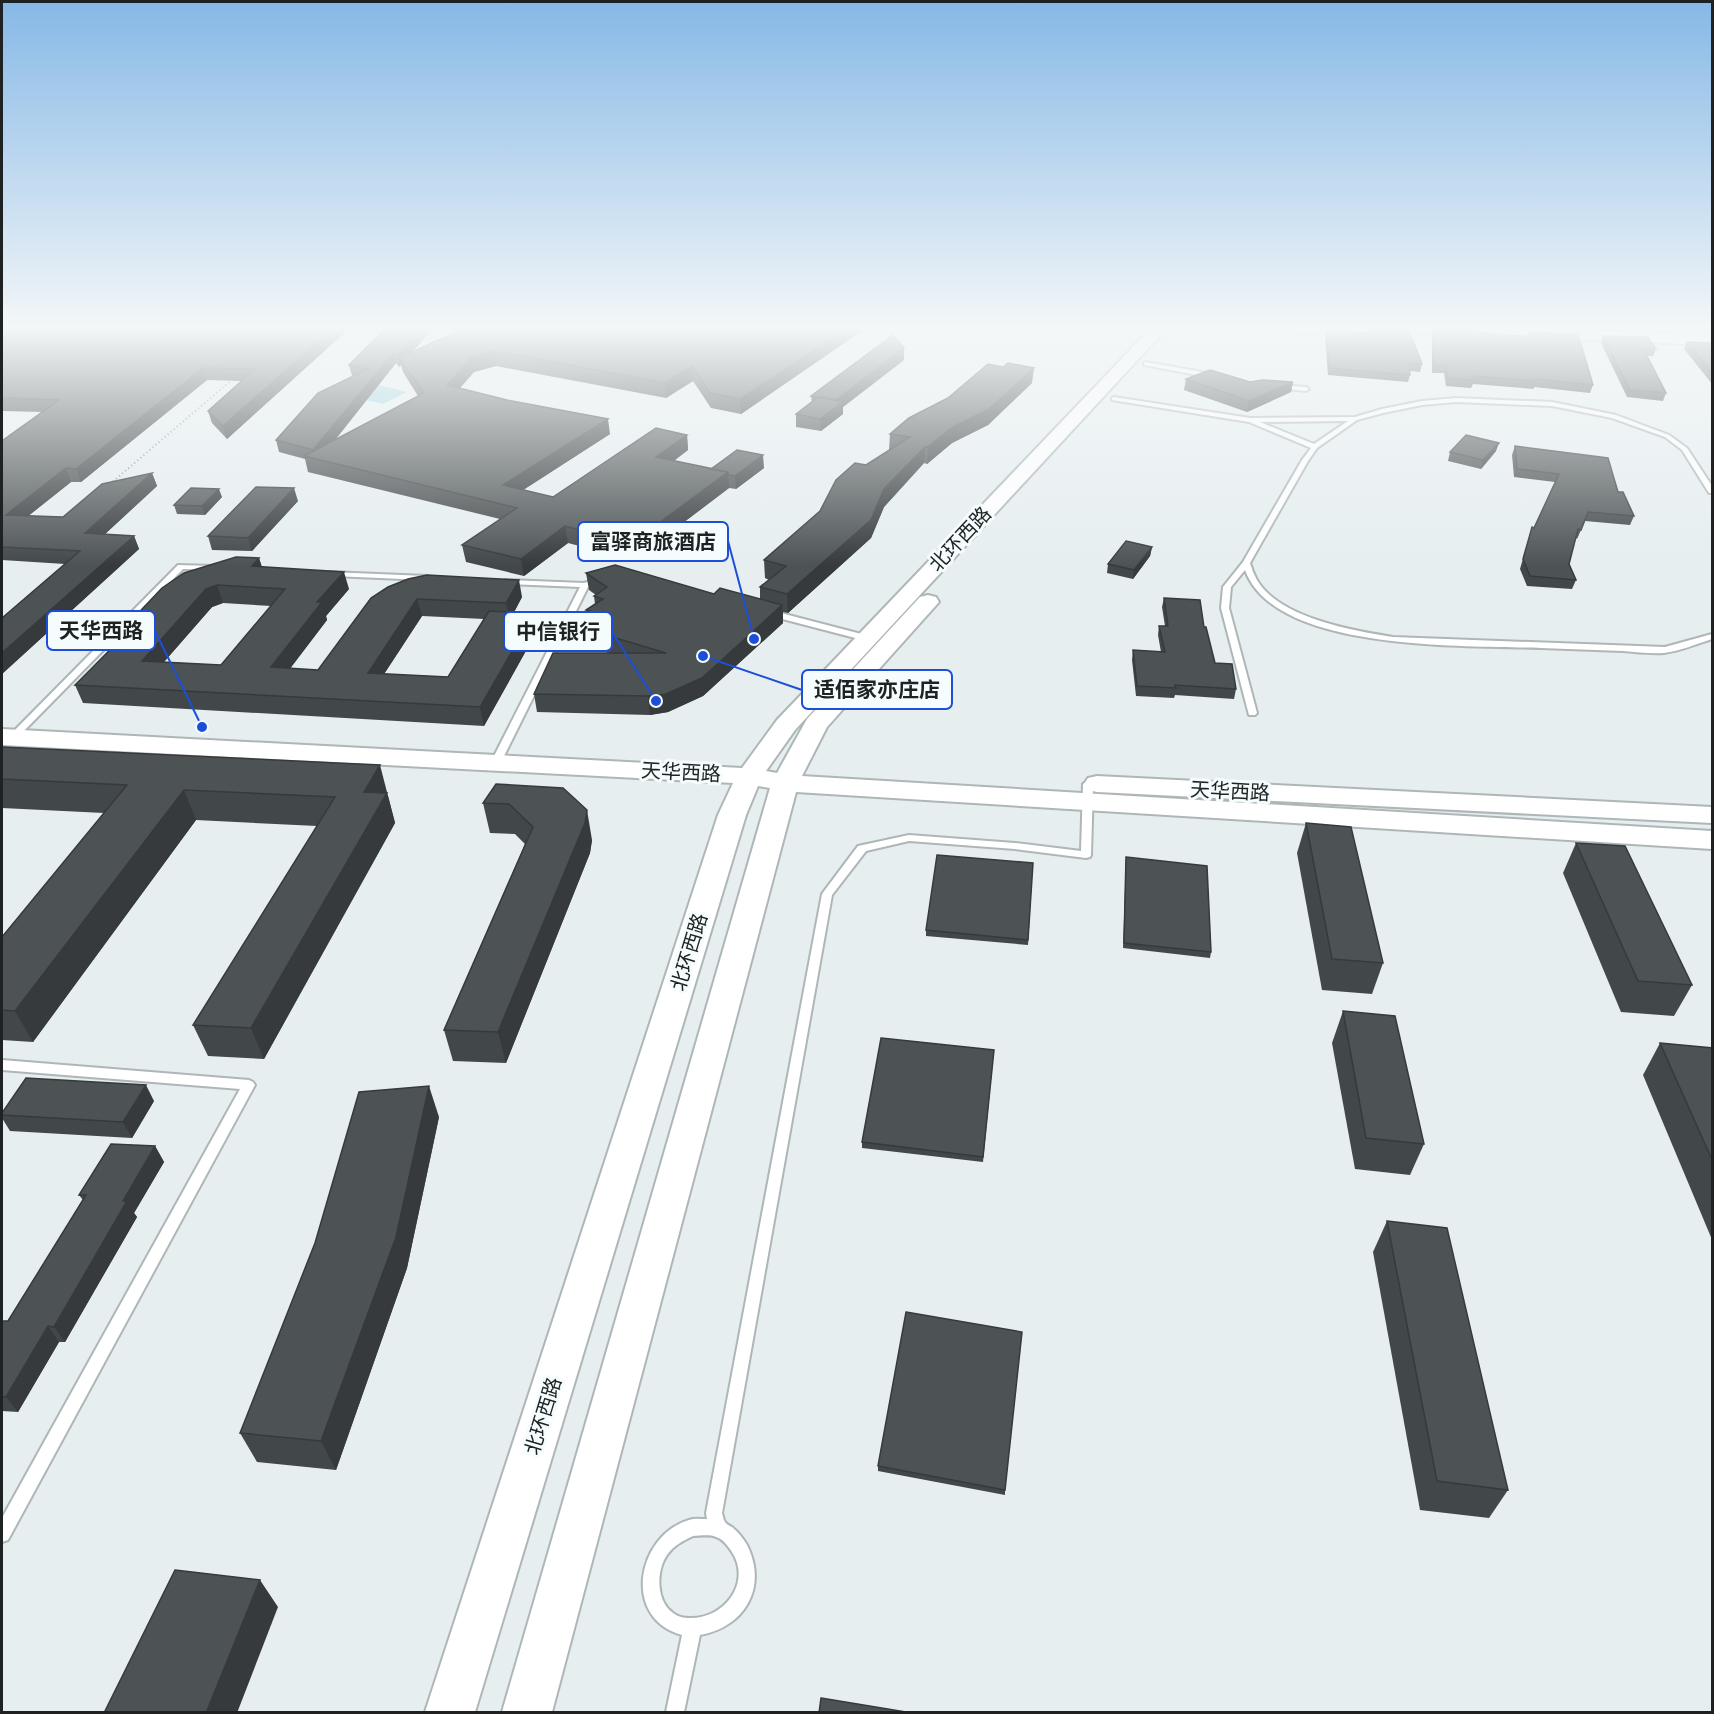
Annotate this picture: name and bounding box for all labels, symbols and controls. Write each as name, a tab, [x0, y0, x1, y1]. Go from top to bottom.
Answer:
street label: 北环西路	[924, 502, 996, 576]
callout: 富驿商旅酒店	[578, 522, 728, 561]
text: 富驿商旅酒店	[590, 529, 716, 554]
callout: 天华西路	[47, 611, 155, 650]
callout: 中信银行	[504, 612, 612, 651]
text: 天华西路	[59, 618, 143, 643]
text: 中信银行	[516, 619, 600, 644]
callout: 适佰家亦庄店	[802, 670, 952, 709]
text: 适佰家亦庄店	[814, 677, 940, 702]
street label: 天华西路	[640, 758, 722, 786]
street label: 天华西路	[1189, 777, 1271, 805]
street label: 北环西路	[666, 910, 712, 994]
street label: 北环西路	[520, 1374, 566, 1458]

